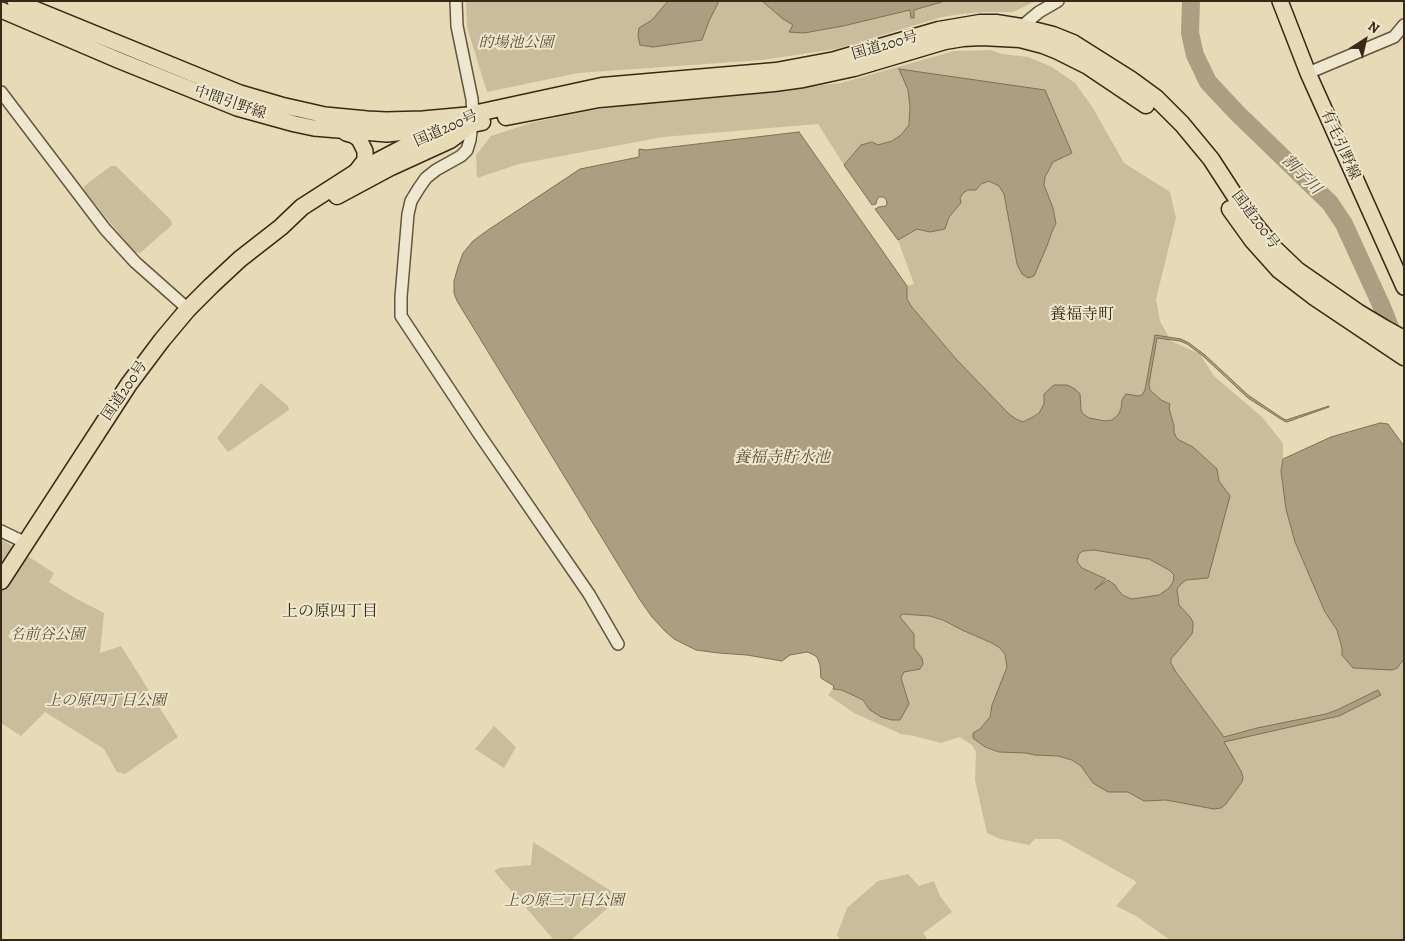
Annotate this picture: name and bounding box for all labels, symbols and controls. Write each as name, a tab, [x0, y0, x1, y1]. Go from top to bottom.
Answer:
north arrow	[1340, 15, 1390, 65]
text: N	[1364, 17, 1384, 38]
street label: 国道200号	[850, 28, 920, 64]
park label: 的場池公園	[479, 34, 553, 52]
street label: 中間引野線	[192, 82, 268, 124]
street label: 国道200号	[411, 107, 481, 151]
street label: 有毛引野線	[1317, 107, 1363, 183]
water label: 割子川	[1277, 151, 1325, 199]
street label: 国道200号	[1227, 187, 1283, 253]
district label: 養福寺町	[1050, 305, 1114, 325]
street label: 国道200号	[98, 358, 152, 424]
water label: 養福寺貯水池	[734, 448, 830, 468]
district label: 上の原四丁目	[282, 602, 378, 622]
park label: 名前谷公園	[10, 626, 84, 644]
park label: 上の原四丁目公園	[46, 692, 166, 710]
park label: 上の原三丁目公園	[504, 892, 624, 910]

